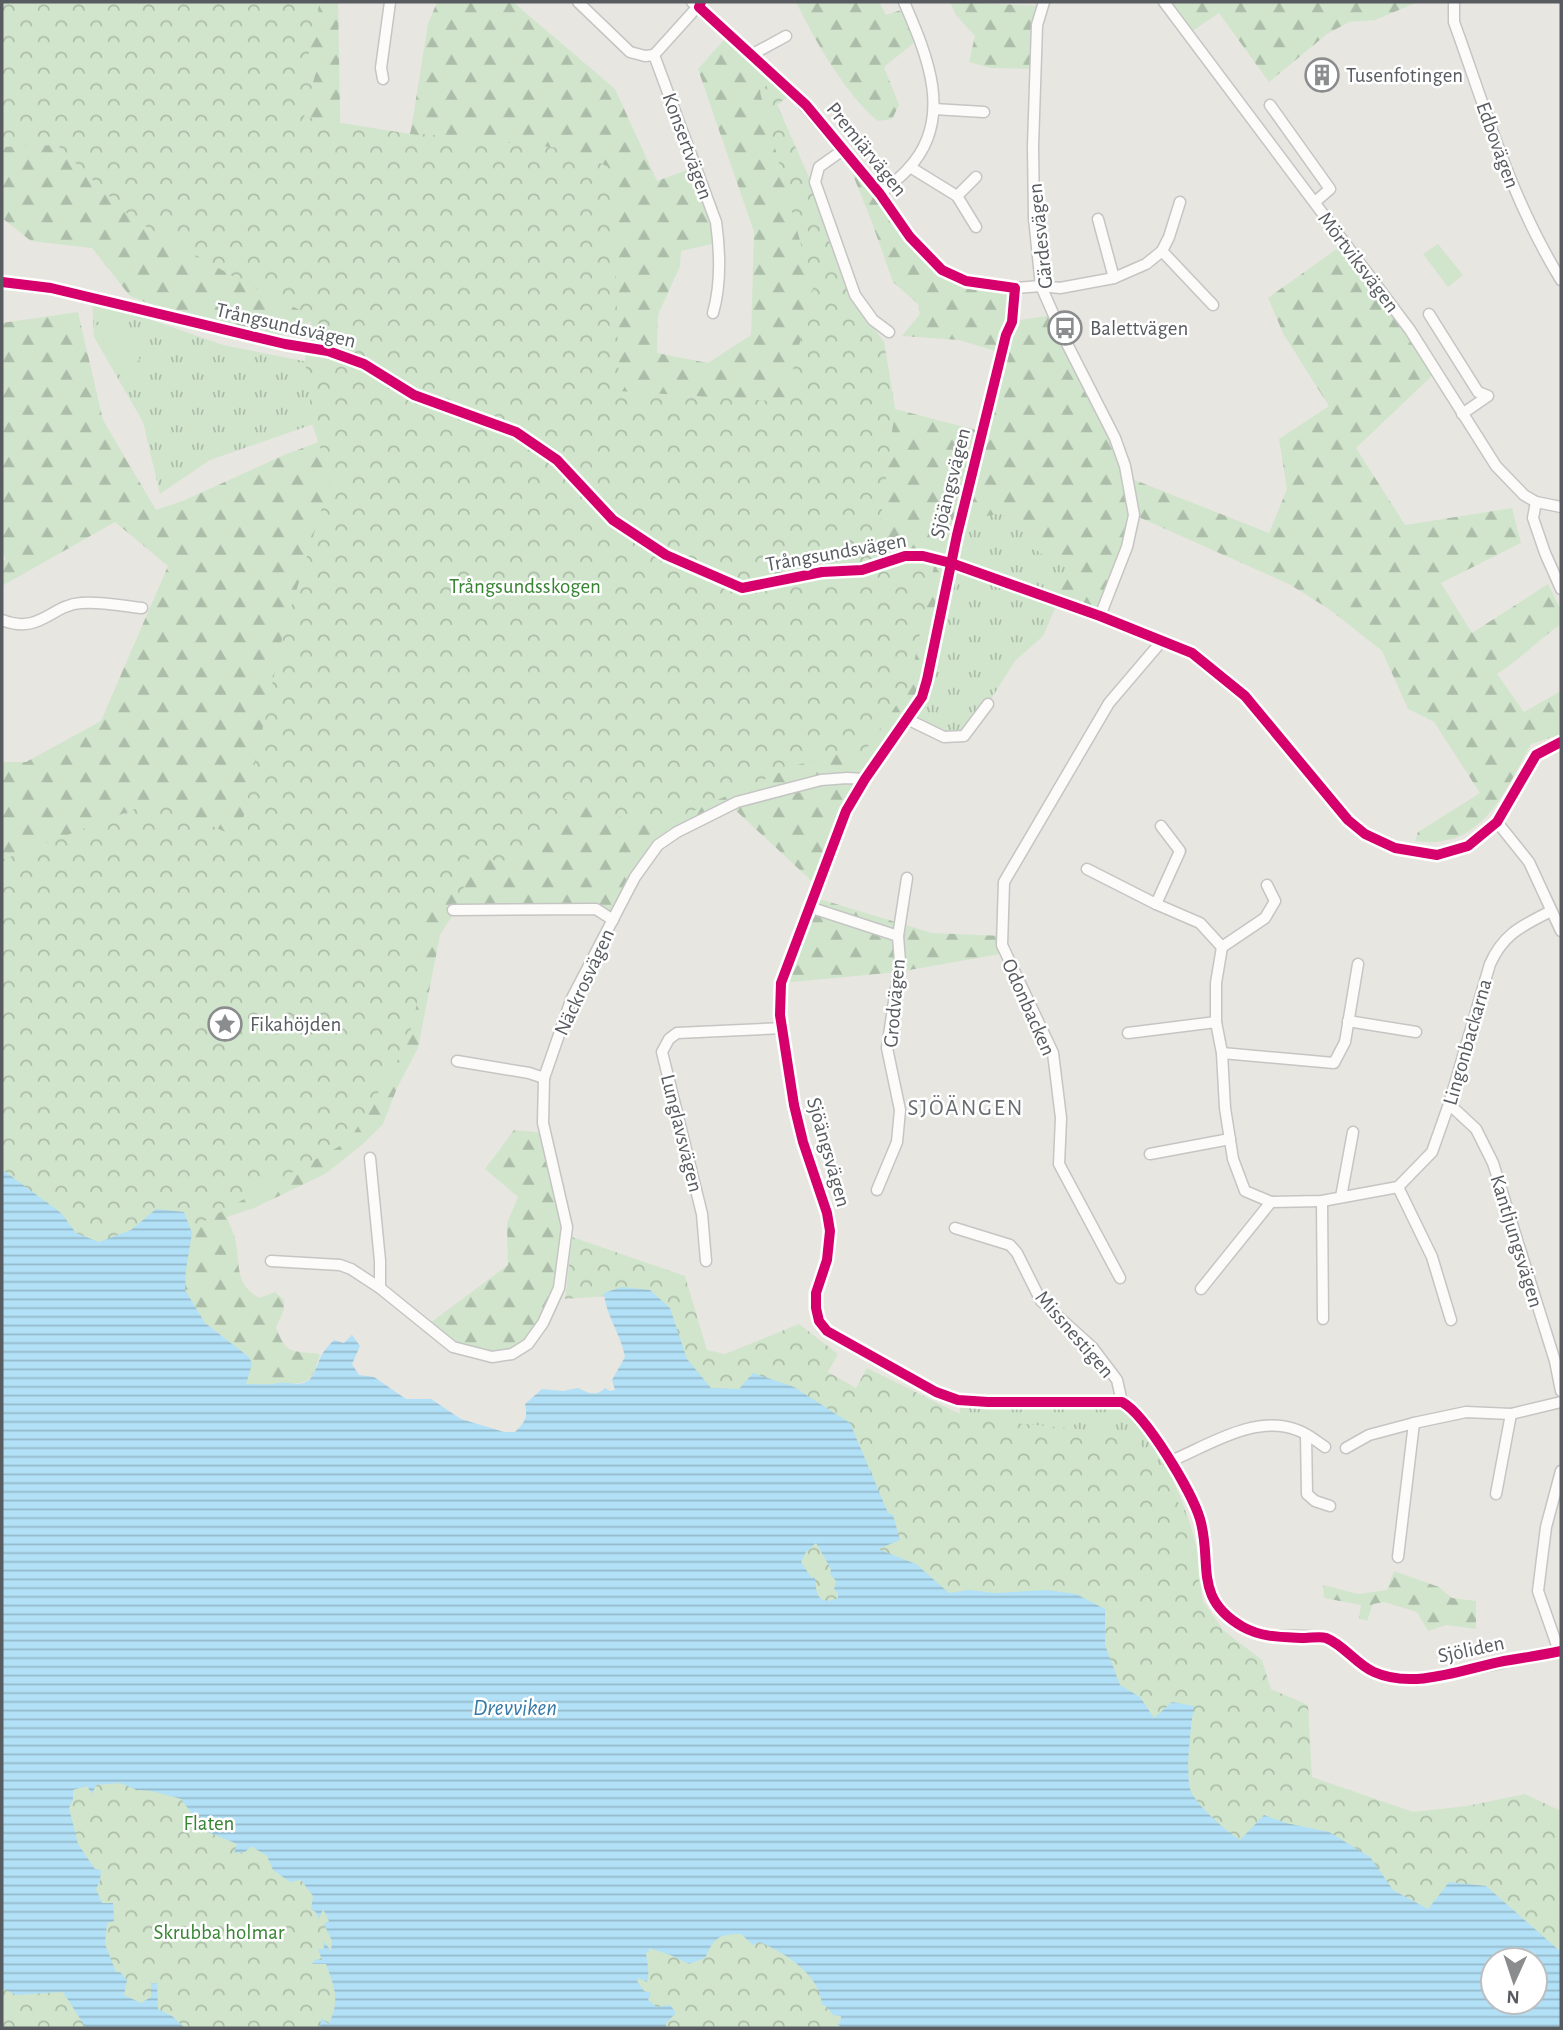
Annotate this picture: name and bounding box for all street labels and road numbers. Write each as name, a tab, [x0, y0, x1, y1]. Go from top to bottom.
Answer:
street label: Konsertvägen	[659, 90, 717, 202]
street label: Premiärvägen	[822, 98, 911, 200]
street label: Edbovägen	[1472, 99, 1523, 191]
street label: Gärdesvägen	[1025, 182, 1056, 290]
street label: Mörtviksvägen	[1314, 208, 1403, 317]
street label: Trångsundsvägen	[214, 299, 358, 352]
street label: Sjöängsvägen	[927, 426, 974, 540]
street label: Trångsundsvägen	[764, 530, 908, 575]
street label: Näckrosvägen	[551, 926, 618, 1039]
street label: Odonbacken	[998, 956, 1059, 1059]
street label: Grodvägen	[880, 958, 909, 1048]
street label: Lingonbackarna	[1439, 976, 1496, 1108]
street label: Lunglavsvägen	[657, 1072, 706, 1194]
street label: Sjöängsvägen	[803, 1095, 854, 1209]
street label: Kantljungsvägen	[1486, 1172, 1547, 1310]
street label: Missnestigen	[1031, 1287, 1118, 1382]
street label: Sjöliden	[1436, 1632, 1506, 1667]

